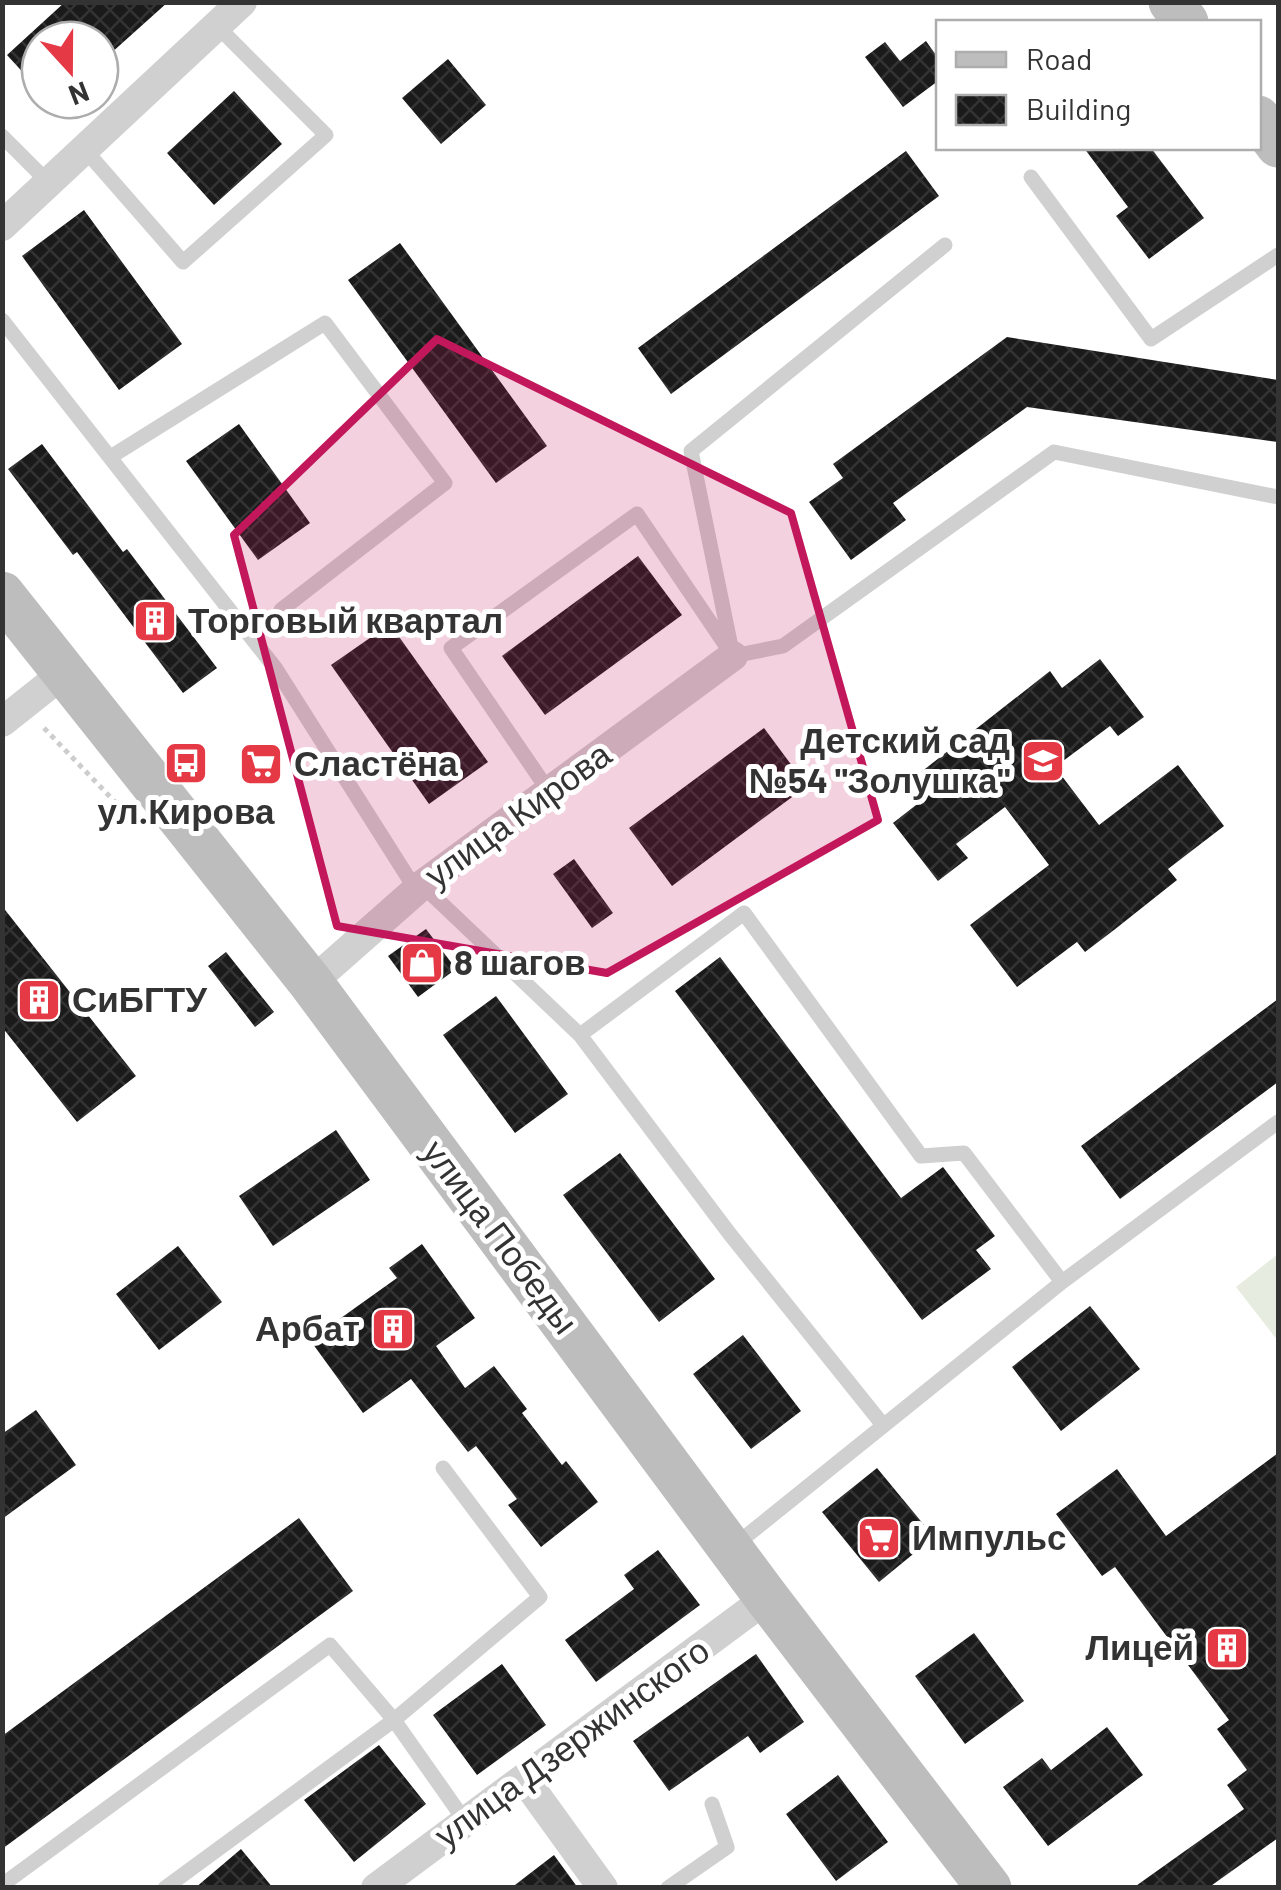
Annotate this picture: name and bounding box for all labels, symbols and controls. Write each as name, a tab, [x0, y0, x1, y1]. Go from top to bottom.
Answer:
north arrow	[20, 20, 120, 120]
legend	[936, 20, 1261, 150]
text: Road	[1026, 40, 1092, 76]
text: N	[65, 75, 94, 113]
text: Building	[1026, 90, 1131, 126]
building icon: Торговый квартал	[132, 598, 178, 644]
place label: Торговый квартал	[188, 598, 503, 640]
place label: Детский сад №54 "Золушка"	[749, 718, 1010, 800]
street label: улица Кирова	[416, 731, 618, 895]
school or university icon: Детский сад №54 "Золушка"	[1020, 738, 1066, 784]
bus stop icon: ул.Кирова	[163, 740, 209, 786]
supermarket icon: Сластёна	[238, 741, 284, 787]
place label: Сластёна	[294, 741, 458, 783]
place label: ул.Кирова	[98, 789, 275, 831]
shop icon: 8 шагов	[399, 940, 445, 986]
place label: 8 шагов	[454, 940, 586, 982]
building icon: СиБГТУ	[16, 977, 62, 1023]
place label: СиБГТУ	[72, 977, 208, 1019]
street label: улица Победы	[415, 1131, 588, 1341]
place label: Арбат	[255, 1306, 360, 1348]
building icon: Арбат	[370, 1306, 416, 1352]
supermarket icon: Импульс	[856, 1515, 902, 1561]
place label: Импульс	[912, 1515, 1066, 1557]
place label: Лицей	[1085, 1625, 1194, 1667]
building icon: Лицей	[1204, 1625, 1250, 1671]
street label: улица Дзержинского	[425, 1628, 716, 1855]

